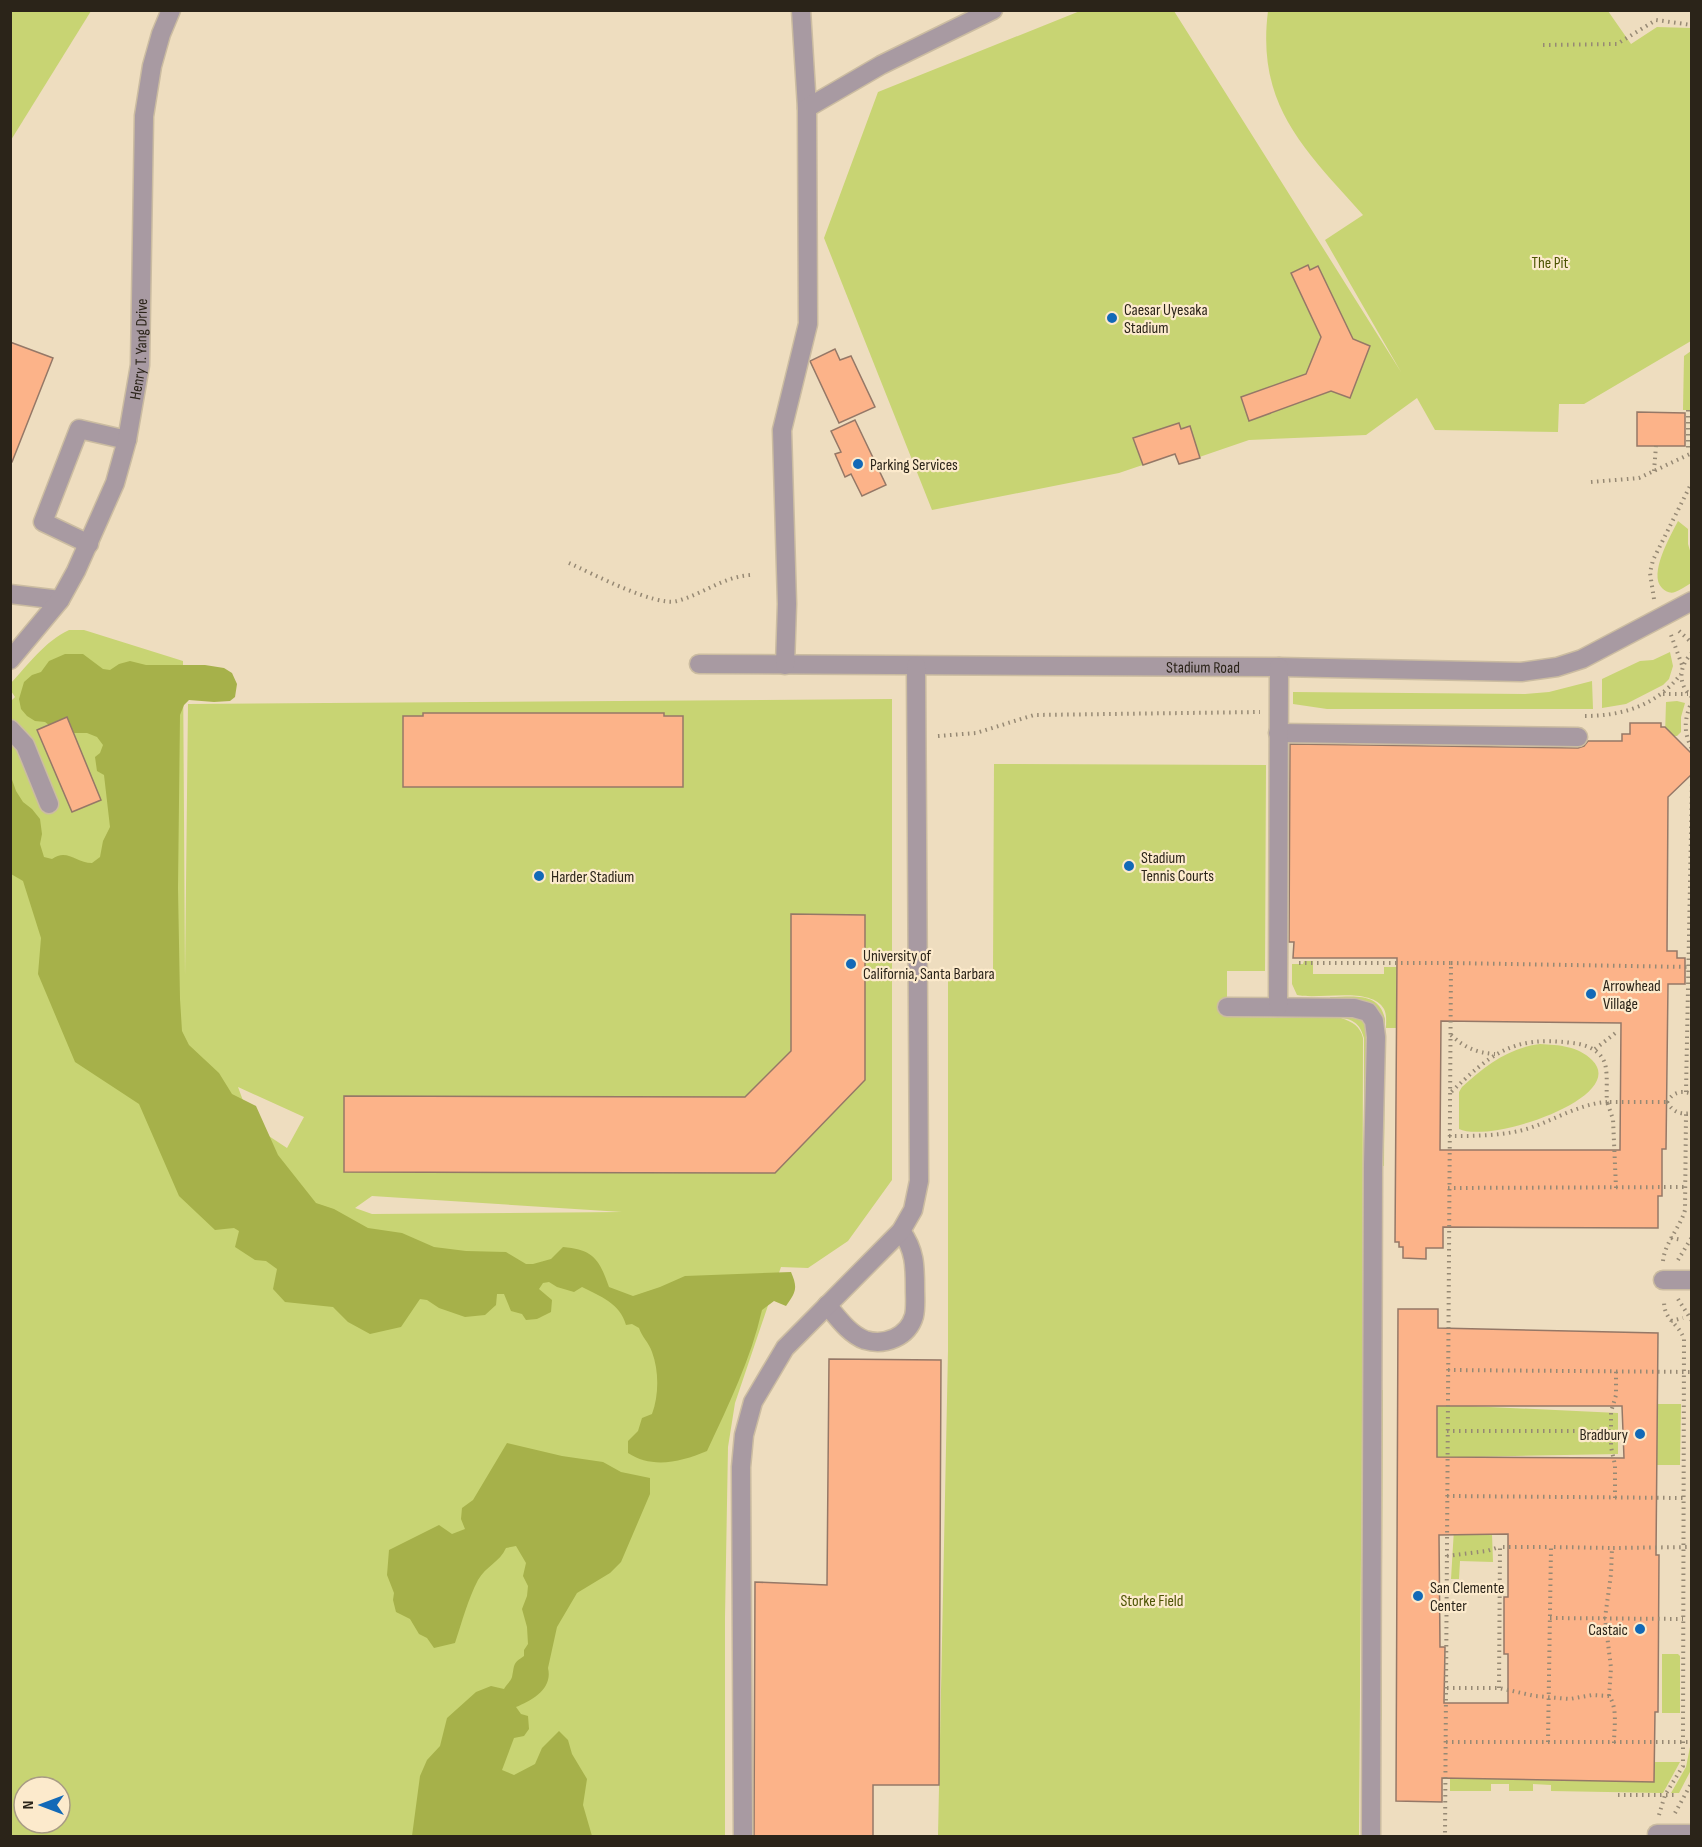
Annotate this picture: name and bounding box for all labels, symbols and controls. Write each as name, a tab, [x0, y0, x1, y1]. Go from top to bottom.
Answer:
park label: The Pit	[1532, 254, 1569, 273]
street label: Henry T. Yang Drive	[126, 298, 152, 401]
place label: Caesar Uyesaka Stadium	[1124, 301, 1208, 338]
marker: Caesar Uyesaka Stadium	[1105, 311, 1119, 325]
place label: Parking Services	[870, 456, 958, 475]
marker: Parking Services	[851, 457, 865, 471]
street label: Stadium Road	[1166, 658, 1240, 678]
place label: Stadium Tennis Courts	[1141, 849, 1214, 886]
marker: Stadium Tennis Courts	[1122, 859, 1136, 873]
place label: Harder Stadium	[551, 868, 634, 887]
marker: Harder Stadium	[532, 869, 546, 883]
place label: University of California, Santa Barbara	[863, 947, 995, 984]
marker: University of California, Santa Barbara	[844, 957, 858, 971]
place label: Arrowhead Village	[1602, 977, 1661, 1014]
marker: Arrowhead Village	[1584, 987, 1598, 1001]
place label: Bradbury	[1579, 1426, 1628, 1445]
marker: Bradbury	[1633, 1427, 1647, 1441]
place label: San Clemente Center	[1430, 1579, 1504, 1616]
marker: San Clemente Center	[1411, 1589, 1425, 1603]
park label: Storke Field	[1120, 1592, 1184, 1611]
place label: Castaic	[1588, 1621, 1628, 1640]
marker: Castaic	[1633, 1622, 1647, 1636]
north arrow	[12, 1775, 72, 1835]
text: N	[19, 1801, 38, 1809]

